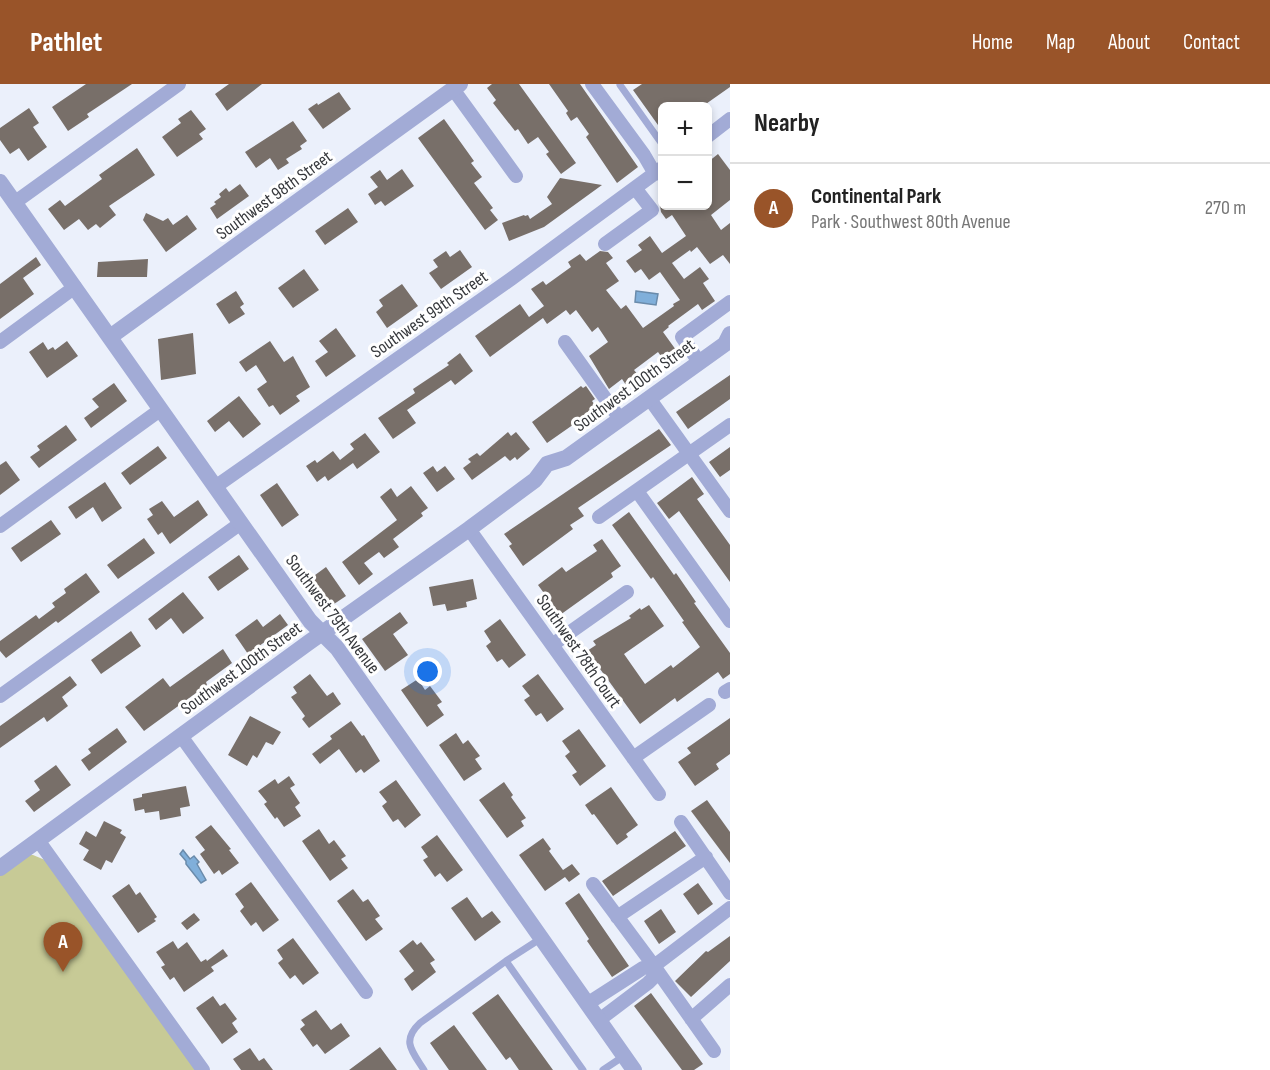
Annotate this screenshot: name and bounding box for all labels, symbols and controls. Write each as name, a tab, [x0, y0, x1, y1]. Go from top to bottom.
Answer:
text: Pathlet	[30, 26, 102, 59]
text: Home	[972, 30, 1013, 55]
text: Map	[1046, 30, 1075, 55]
text: About	[1108, 30, 1150, 55]
text: Contact	[1183, 30, 1240, 55]
map controls	[658, 102, 712, 210]
button: +	[658, 102, 712, 156]
text: Nearby	[754, 108, 820, 139]
street label: Southwest 98th Street	[212, 146, 337, 244]
button: −	[658, 156, 712, 210]
text: Continental Park	[811, 183, 941, 210]
text: A	[769, 196, 778, 220]
text: 270 m	[1205, 196, 1246, 220]
text: Park · Southwest 80th Avenue	[811, 210, 1011, 234]
street label: Southwest 99th Street	[367, 266, 492, 363]
street label: Southwest 100th Street	[570, 334, 699, 436]
street label: Southwest 79th Avenue	[281, 551, 384, 678]
street label: Southwest 78th Court	[532, 591, 626, 712]
street label: Southwest 100th Street	[177, 617, 306, 719]
your location	[413, 657, 442, 686]
pin: A	[44, 922, 82, 972]

